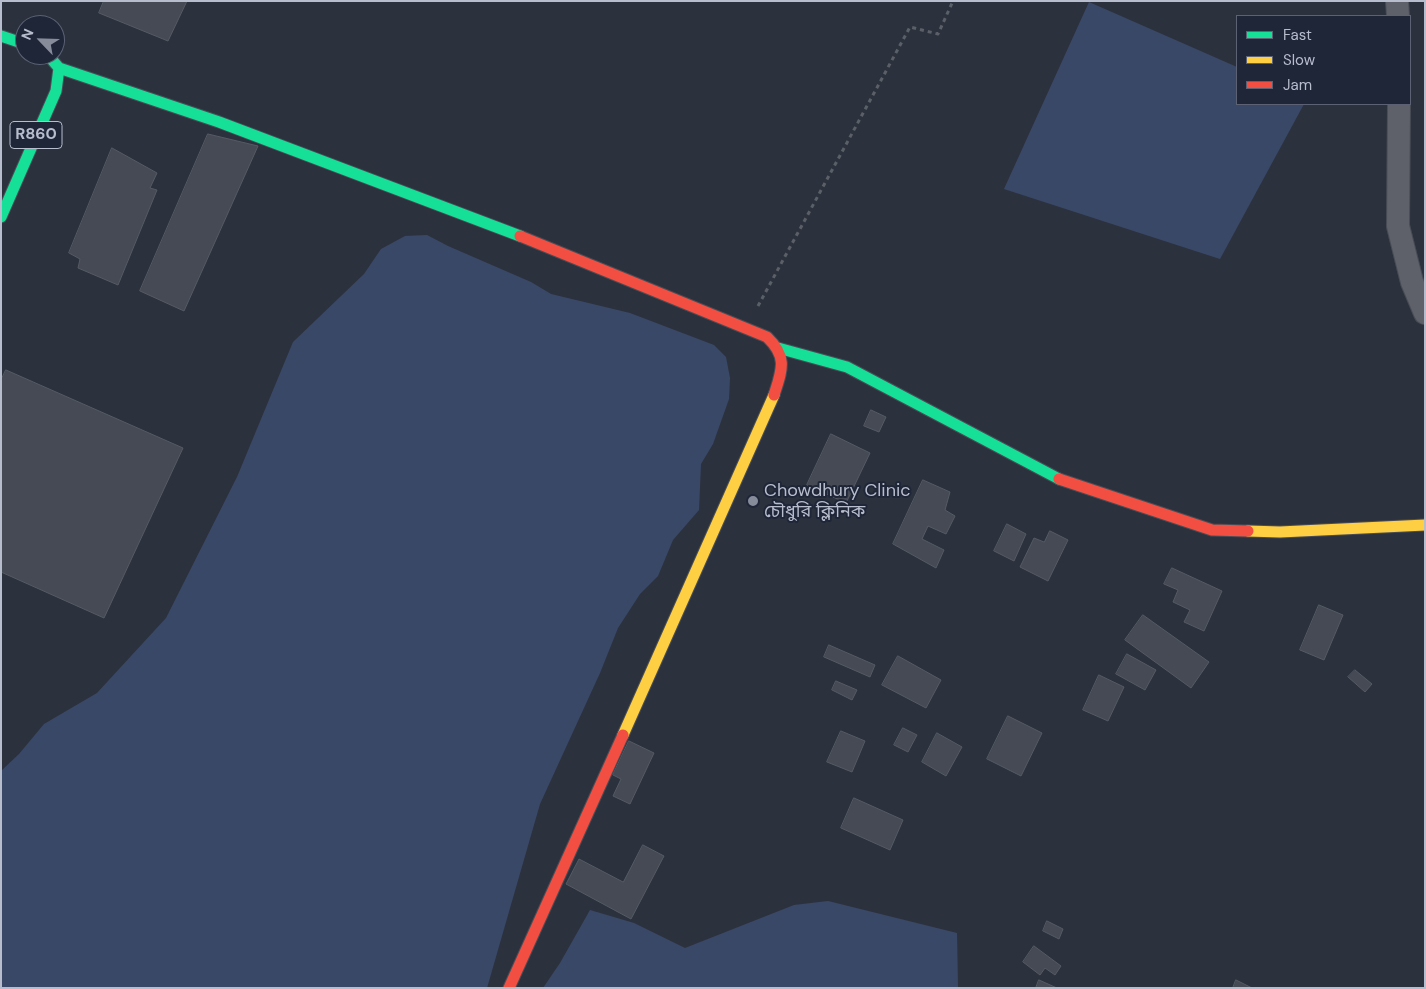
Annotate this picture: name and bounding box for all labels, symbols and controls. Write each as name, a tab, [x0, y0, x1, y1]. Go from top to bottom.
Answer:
north arrow	[15, 15, 65, 65]
legend	[1236, 15, 1411, 105]
text: Fast	[1283, 25, 1312, 45]
text: N	[17, 26, 38, 43]
text: Slow	[1283, 50, 1315, 70]
text: Jam	[1283, 75, 1312, 95]
road number: R860	[10, 122, 62, 148]
place label: Chowdhury Clinic চৌধুরি ক্লিনিক	[764, 480, 911, 522]
marker: Chowdhury Clinic চৌধুরি ক্লিনিক	[746, 494, 760, 508]

